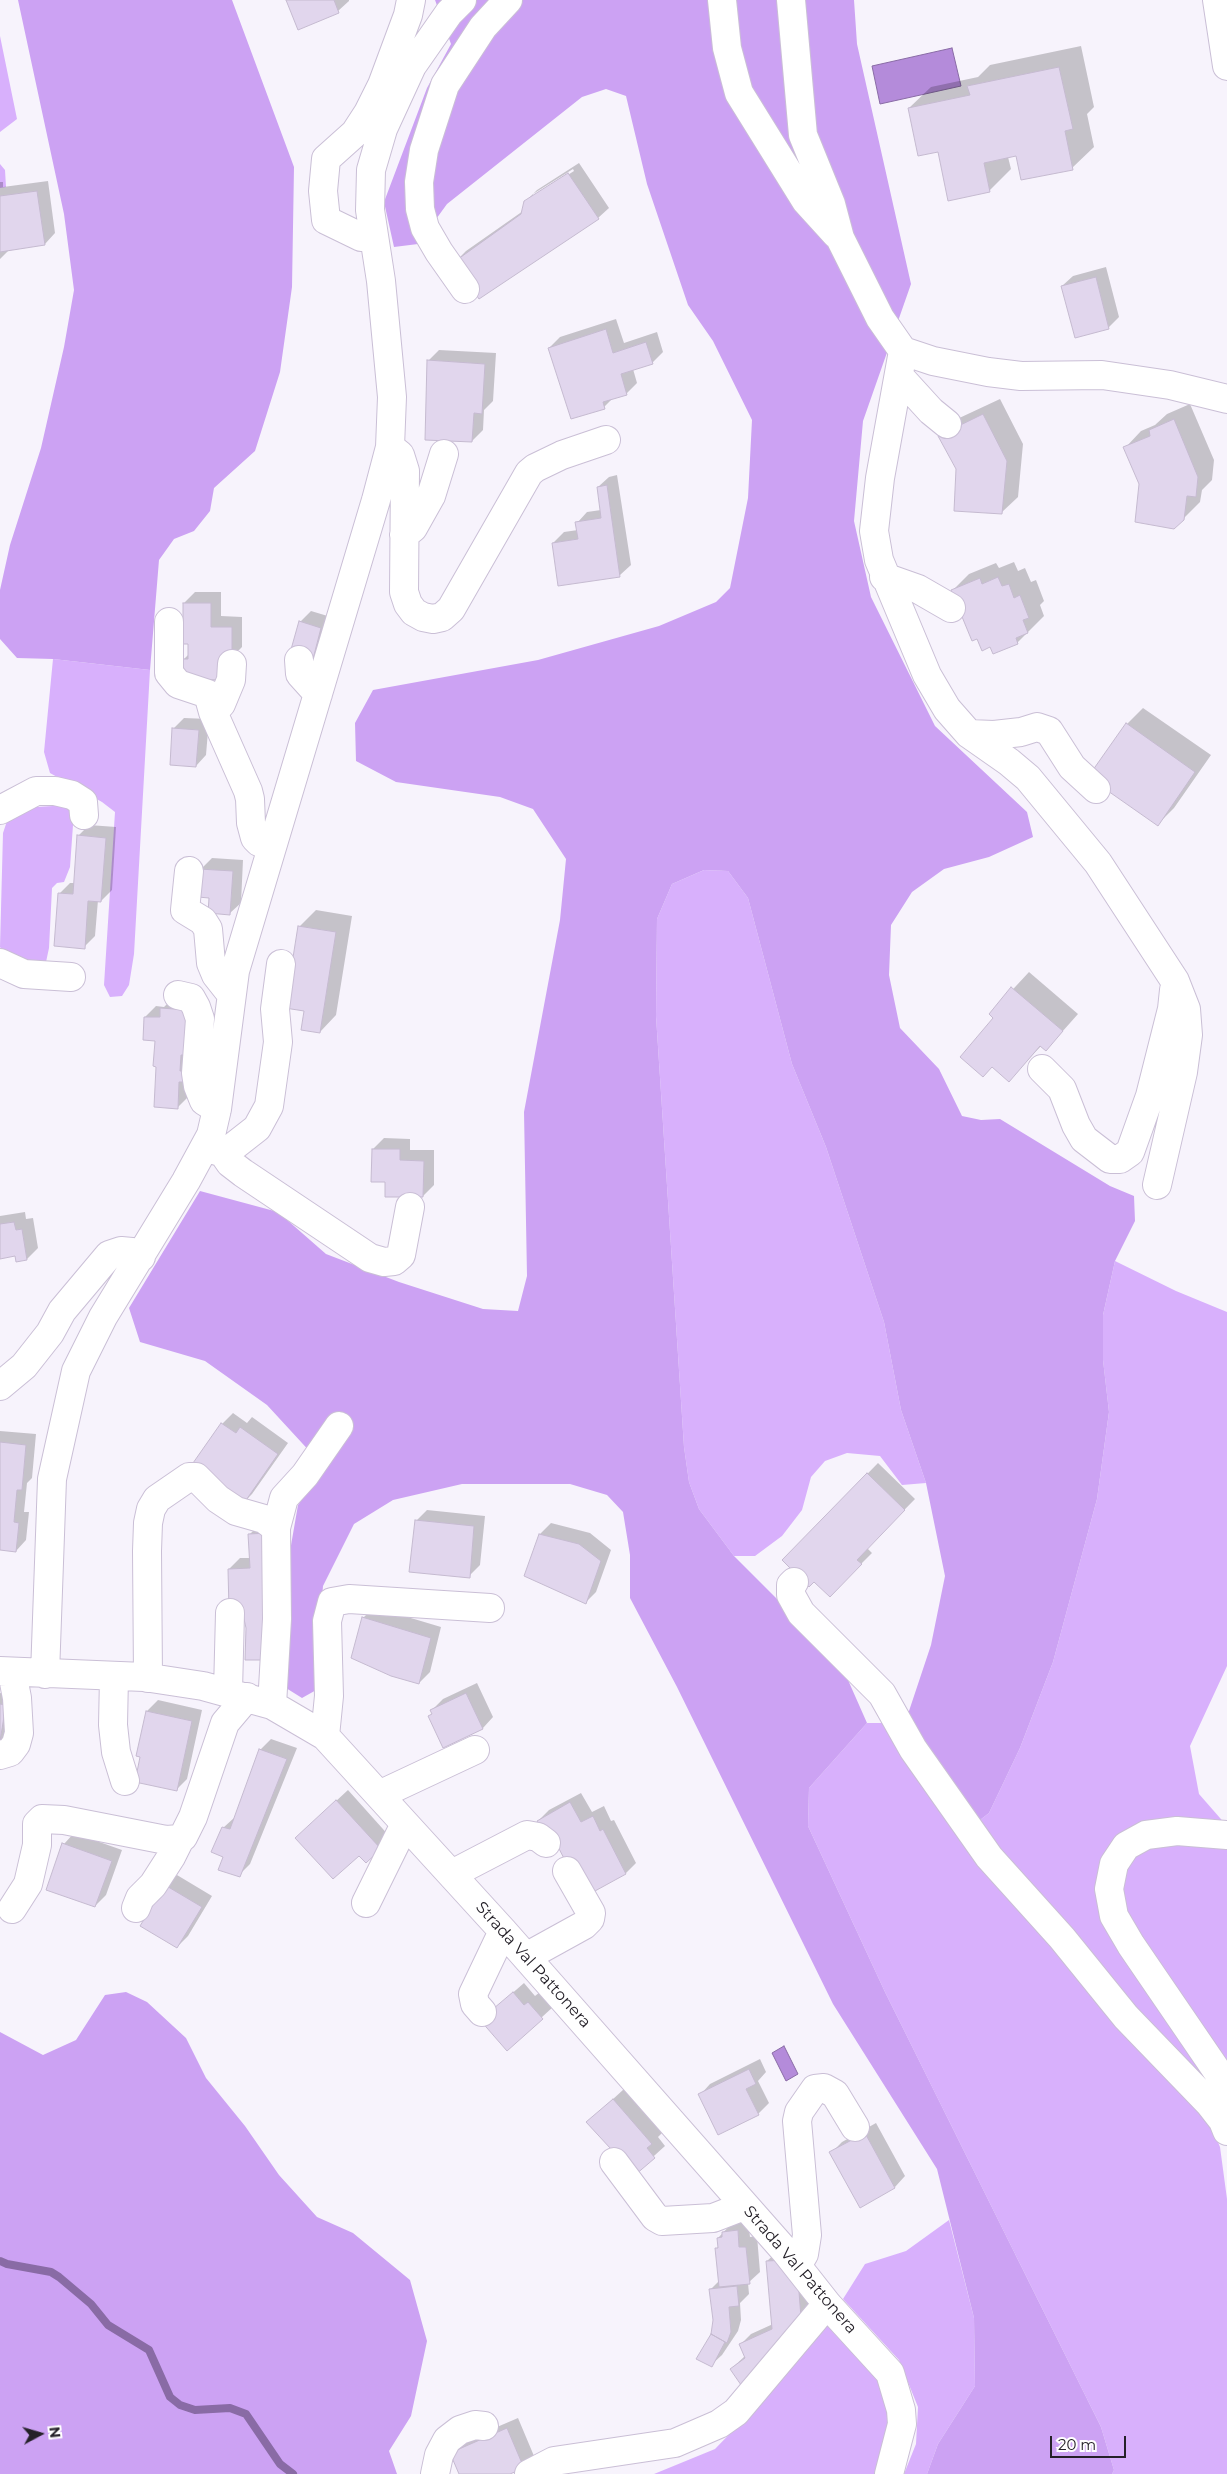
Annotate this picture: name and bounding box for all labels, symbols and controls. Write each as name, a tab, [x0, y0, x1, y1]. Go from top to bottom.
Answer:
street label: Strada Val Pattonera	[471, 1898, 595, 2032]
street label: Strada Val Pattonera	[739, 2202, 861, 2338]
north arrow	[15, 2409, 65, 2459]
text: N	[45, 2426, 64, 2439]
scale bar	[1052, 2426, 1128, 2458]
text: 20 m	[1058, 2435, 1096, 2454]

